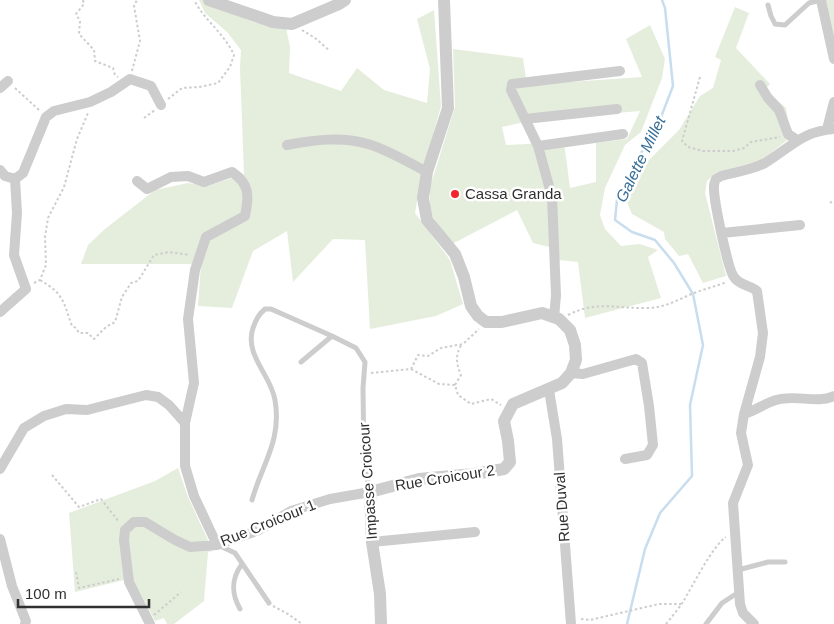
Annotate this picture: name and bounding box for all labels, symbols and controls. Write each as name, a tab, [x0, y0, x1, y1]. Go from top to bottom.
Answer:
water label: Galette Millet	[612, 113, 669, 205]
place label: Cassa Granda	[465, 185, 562, 202]
marker: Cassa Granda	[449, 188, 461, 200]
street label: Impasse Croicour	[355, 422, 380, 540]
street label: Rue Croicour 2	[394, 461, 496, 494]
street label: Rue Duval	[551, 472, 572, 543]
street label: Rue Croicour 1	[218, 496, 318, 549]
scale bar	[18, 576, 149, 608]
text: 100 m	[25, 585, 67, 602]

